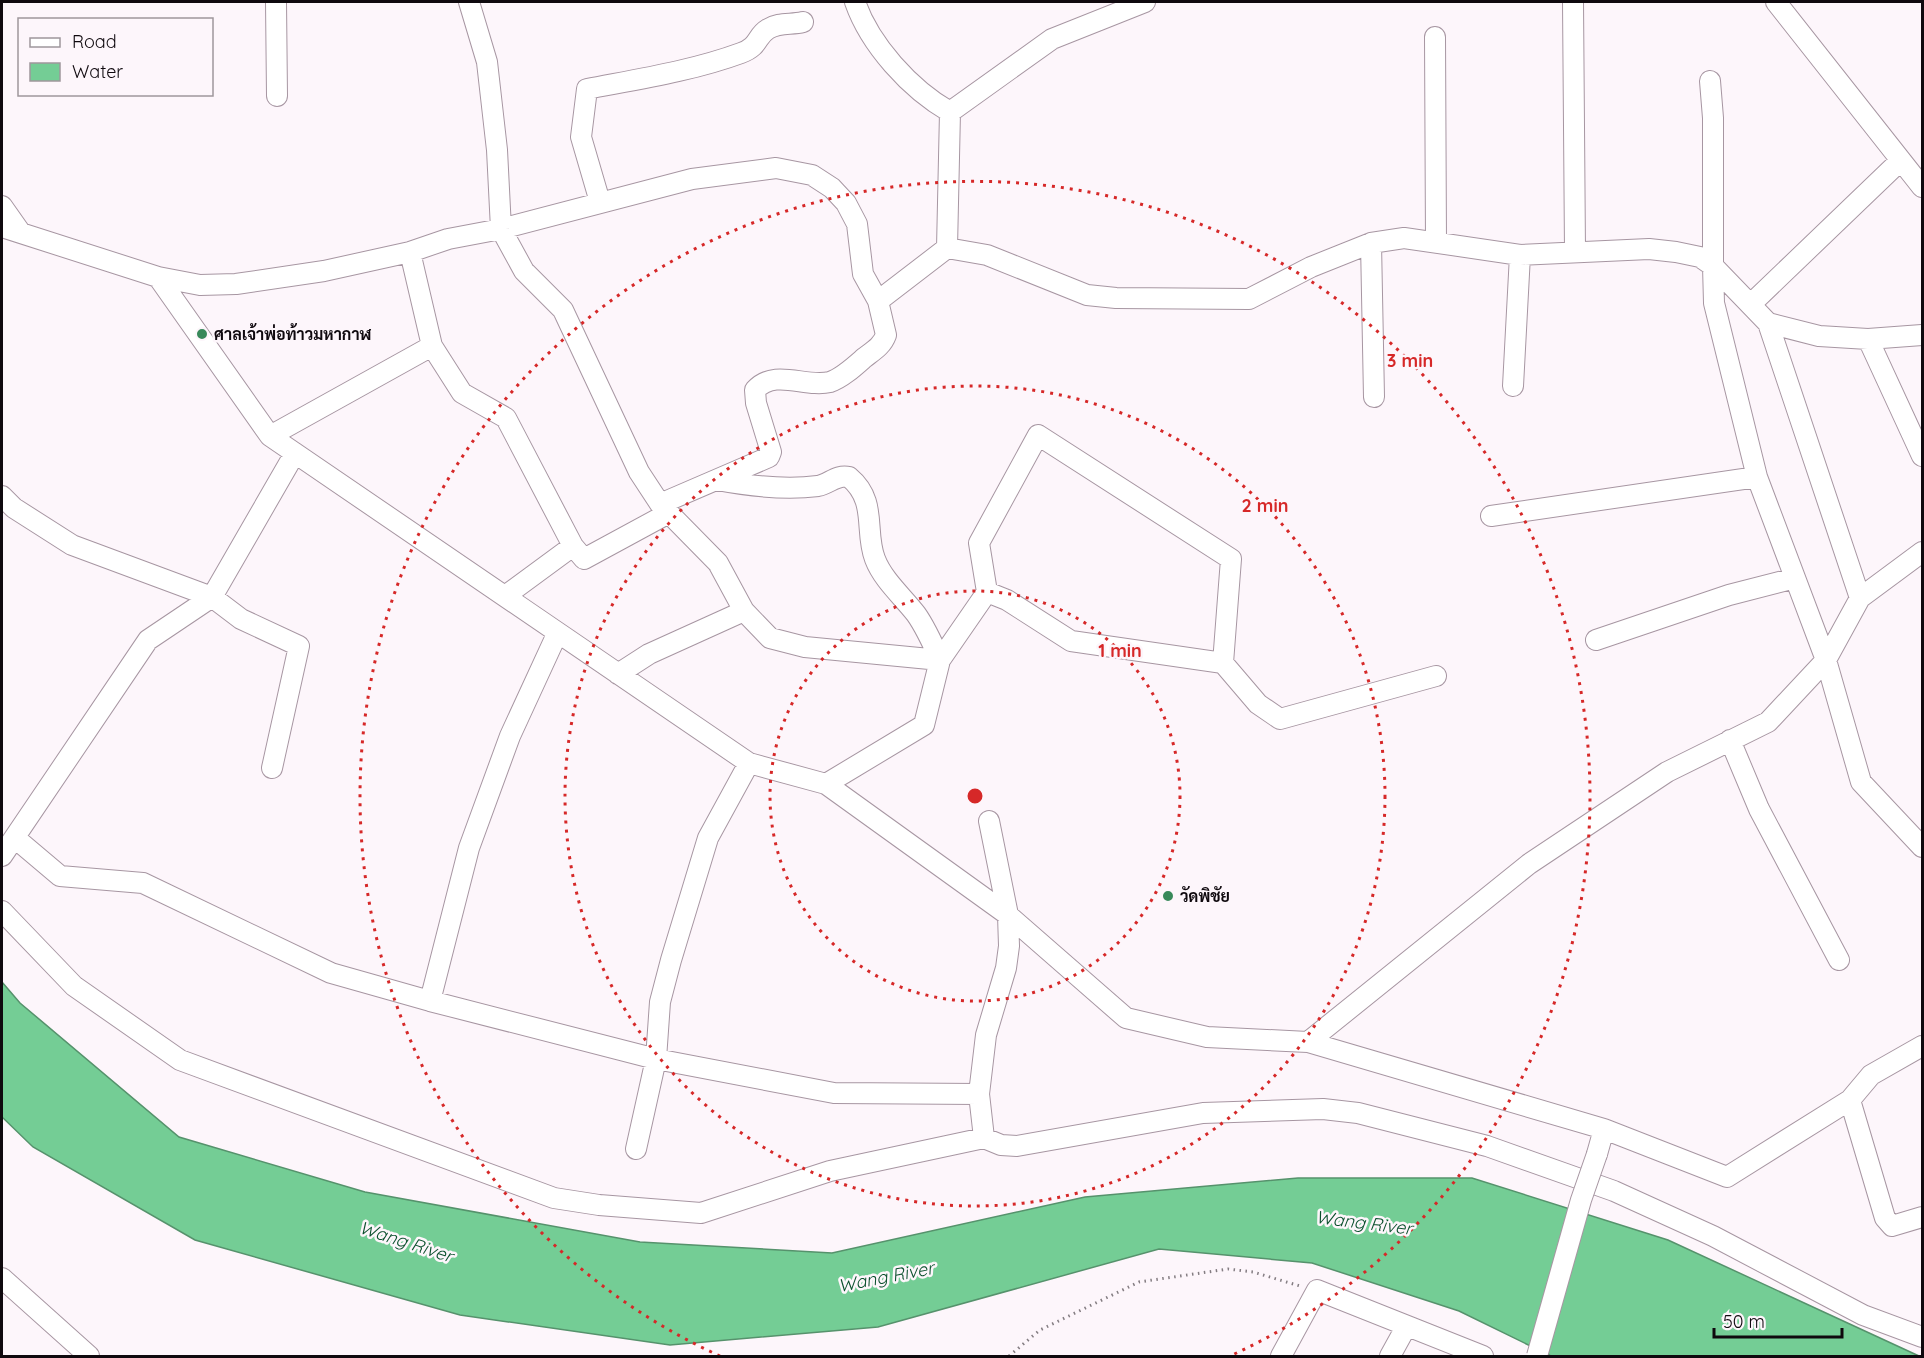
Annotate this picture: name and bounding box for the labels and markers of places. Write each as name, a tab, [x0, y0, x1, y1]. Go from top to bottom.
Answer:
place label: ศาลเจ้าพ่อท้าวมหากาฬ	[214, 323, 372, 344]
marker: ศาลเจ้าพ่อท้าวมหากาฬ	[195, 327, 209, 341]
centre of rings	[965, 786, 985, 806]
place label: วัดพิชัย	[1180, 886, 1230, 906]
marker: วัดพิชัย	[1161, 889, 1175, 903]

